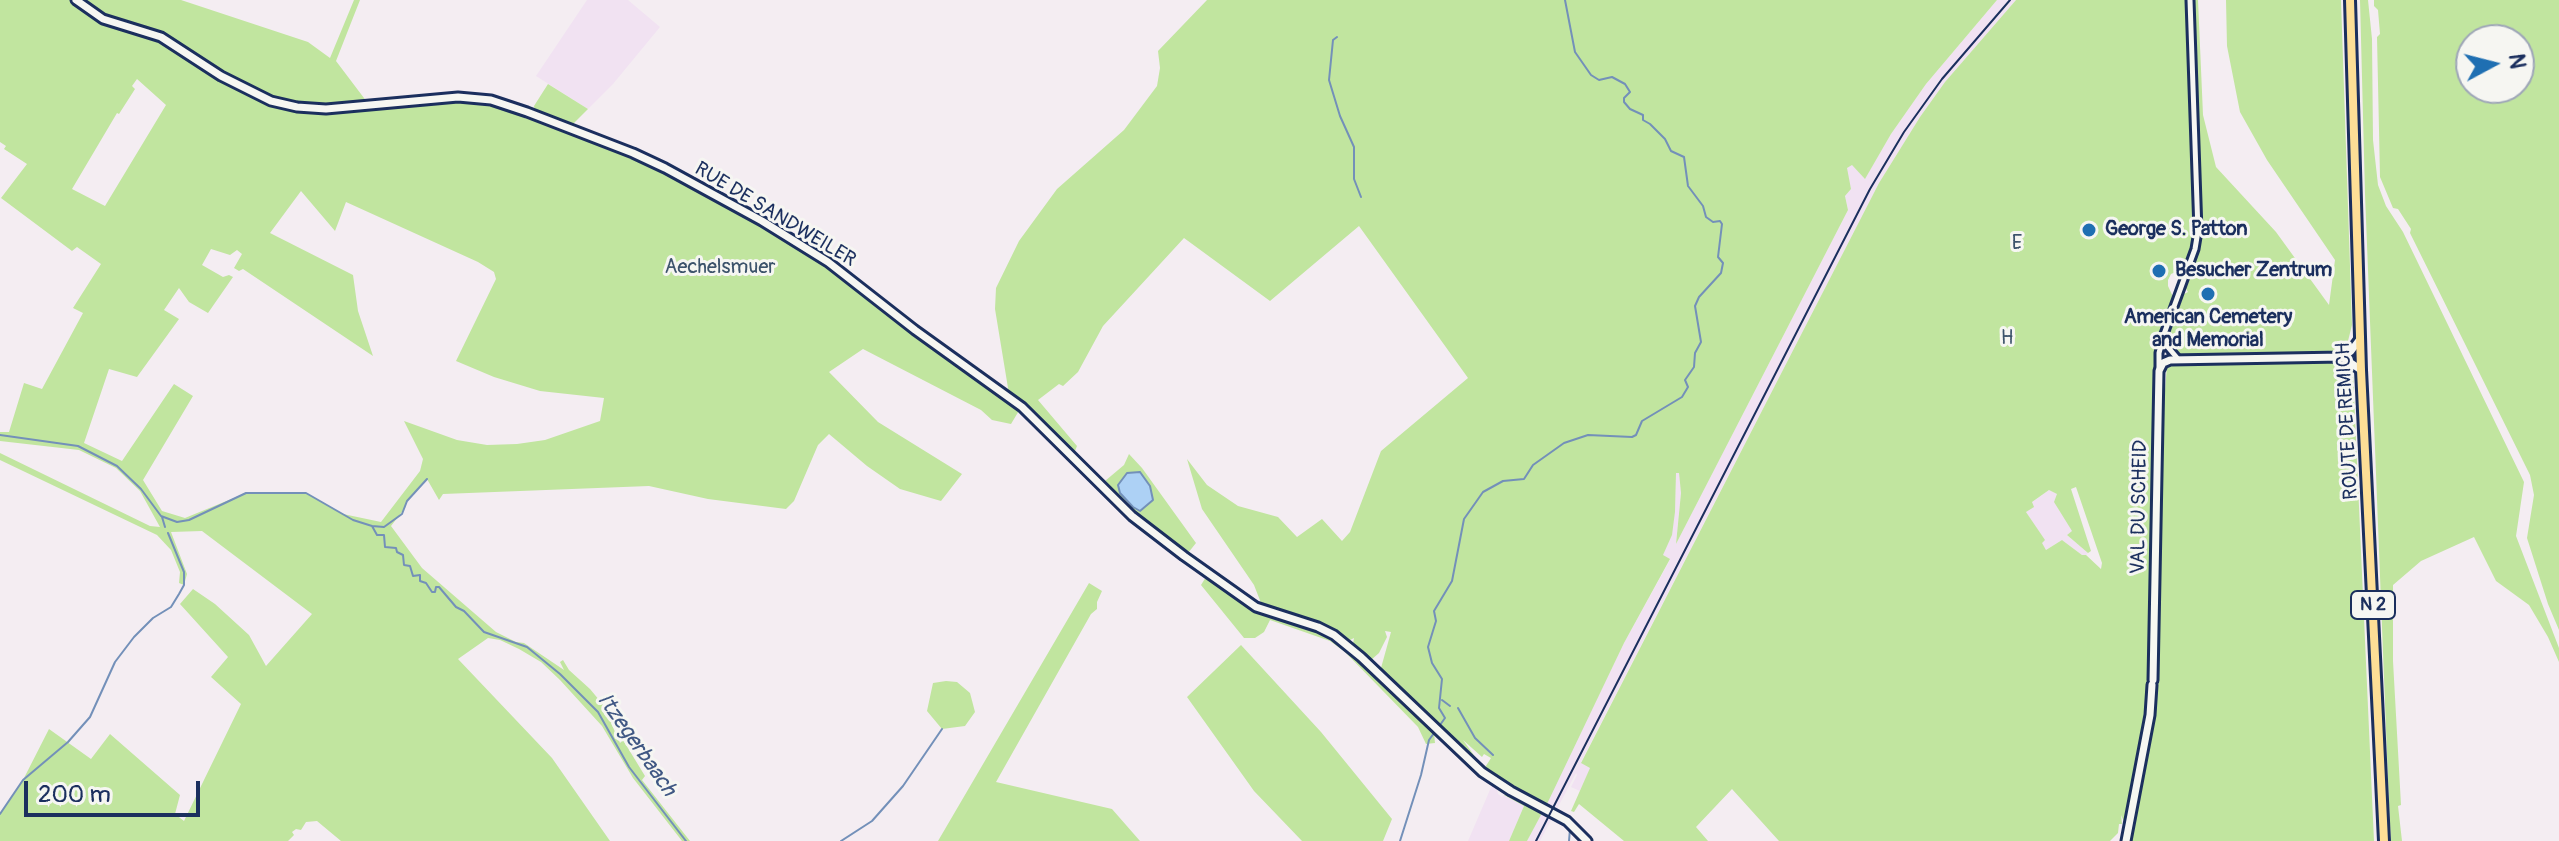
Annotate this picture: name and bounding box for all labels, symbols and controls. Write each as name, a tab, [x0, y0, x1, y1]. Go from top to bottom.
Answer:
north arrow	[2455, 24, 2535, 104]
text: N	[2502, 52, 2532, 70]
street label: RUE DE SANDWEILER	[690, 157, 860, 273]
place label: George S. Patton	[2105, 218, 2248, 242]
marker: George S. Patton	[2080, 221, 2098, 239]
park label: E	[2012, 232, 2022, 256]
park label: Aechelsmuer	[665, 256, 775, 280]
place label: Besucher Zentrum	[2175, 259, 2332, 283]
marker: Besucher Zentrum	[2150, 262, 2168, 280]
marker: American Cemetery and Memorial	[2199, 285, 2217, 303]
place label: American Cemetery and Memorial	[2124, 306, 2292, 353]
park label: H	[2001, 327, 2013, 351]
street label: ROUTE DE REMICH	[2332, 342, 2364, 500]
street label: VAL DU SCHEID	[2127, 440, 2153, 574]
road number: N 2	[2351, 591, 2395, 619]
water label: Itzegerbaach	[591, 688, 681, 802]
scale bar	[28, 765, 204, 815]
text: 200 m	[38, 780, 111, 809]

